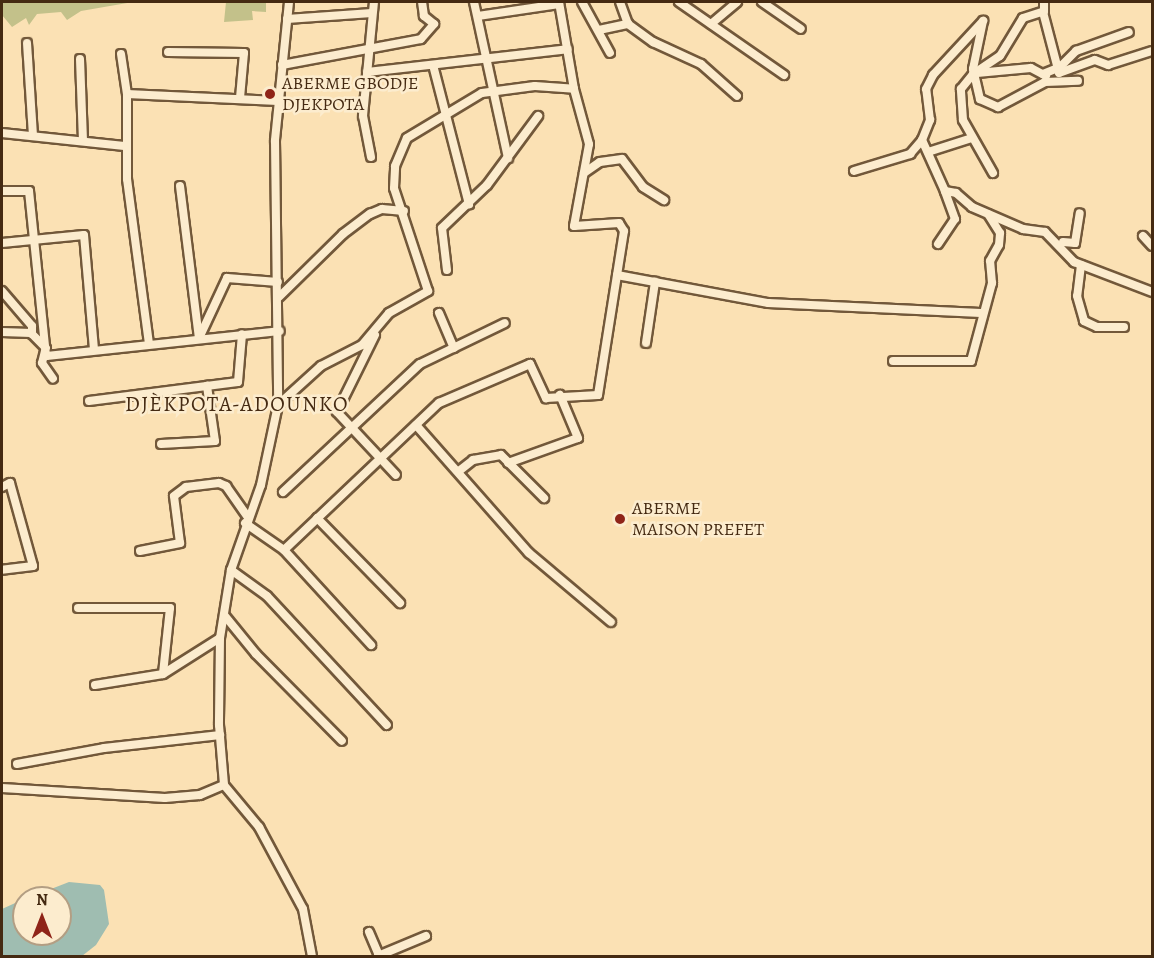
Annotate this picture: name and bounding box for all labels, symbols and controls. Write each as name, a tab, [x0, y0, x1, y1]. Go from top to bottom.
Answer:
place label: ABERME GBODJE DJEKPOTA	[282, 73, 419, 116]
marker: ABERME GBODJE DJEKPOTA	[263, 87, 277, 101]
district label: DJÈKPOTA-ADOUNKO	[125, 391, 349, 417]
place label: ABERME MAISON PREFET	[632, 498, 764, 540]
marker: ABERME MAISON PREFET	[613, 512, 627, 526]
north arrow	[12, 886, 72, 946]
text: N	[36, 889, 48, 911]

